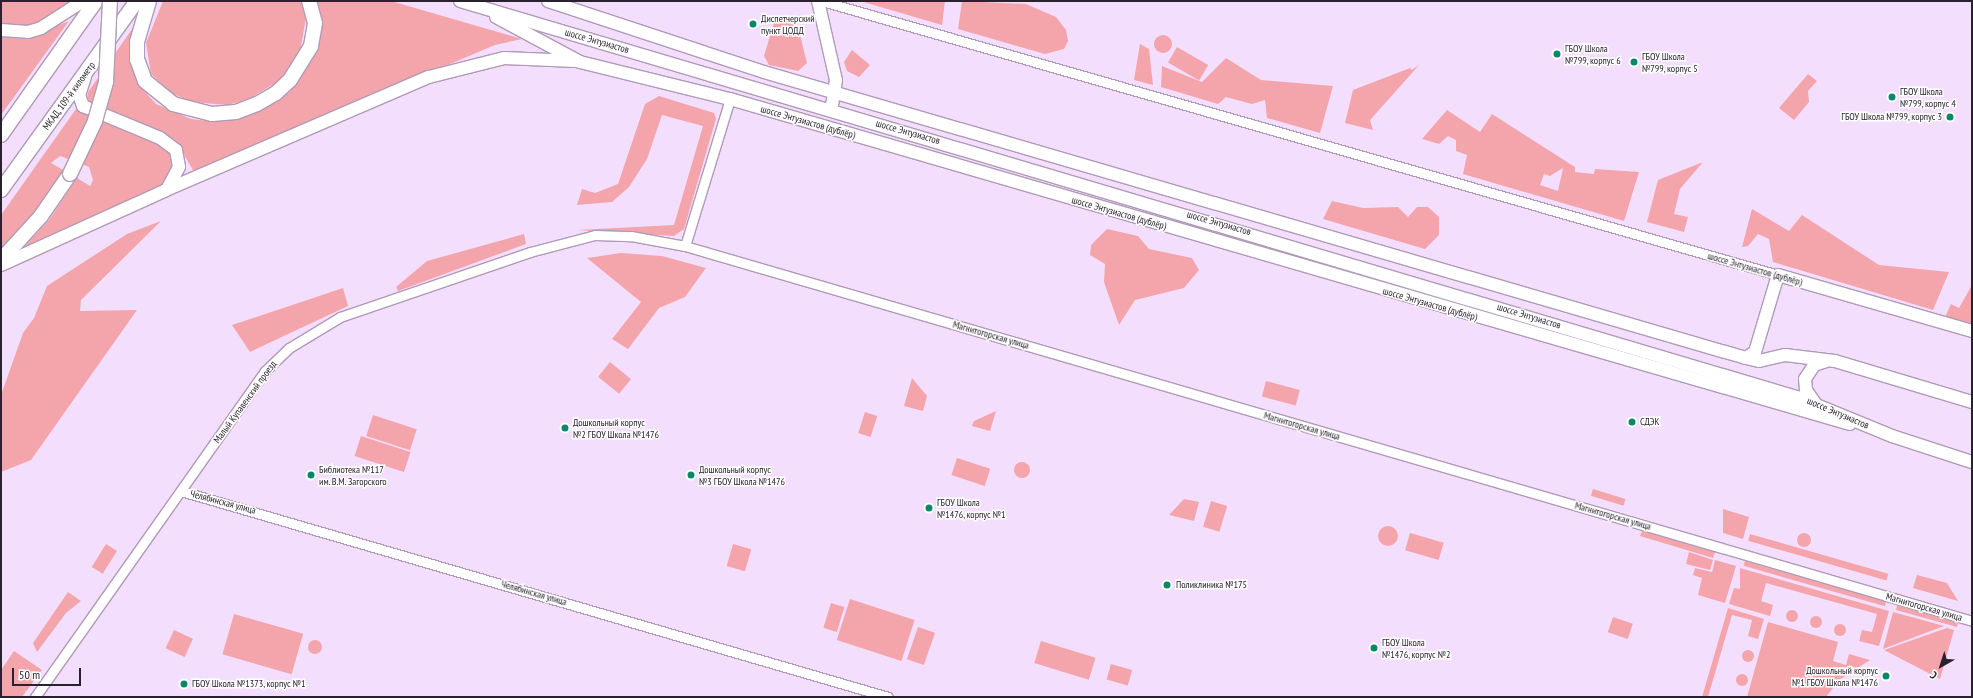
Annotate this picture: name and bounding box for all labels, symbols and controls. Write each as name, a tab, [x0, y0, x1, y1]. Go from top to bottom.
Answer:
place label: Диспетчерский пункт ЦОДД	[761, 12, 815, 36]
marker: Диспетчерский пункт ЦОДД	[748, 19, 758, 29]
street label: шоссе Энтузиастов	[564, 26, 630, 56]
place label: ГБОУ Школа №799, корпус 6	[1565, 42, 1621, 66]
marker: ГБОУ Школа №799, корпус 6	[1552, 49, 1562, 59]
place label: ГБОУ Школа №799, корпус 5	[1642, 50, 1698, 74]
marker: ГБОУ Школа №799, корпус 5	[1629, 57, 1639, 67]
street label: МКАД, 109-й километр	[40, 59, 98, 133]
place label: ГБОУ Школа №799, корпус 4	[1900, 85, 1956, 108]
marker: ГБОУ Школа №799, корпус 4	[1887, 92, 1897, 102]
street label: шоссе Энтузиастов (дублёр)	[759, 103, 857, 141]
place label: ГБОУ Школа №799, корпус 3	[1840, 111, 1942, 123]
marker: ГБОУ Школа №799, корпус 3	[1945, 112, 1955, 122]
street label: шоссе Энтузиастов	[875, 117, 941, 147]
street label: шоссе Энтузиастов (дублёр)	[1070, 194, 1168, 232]
street label: шоссе Энтузиастов	[1186, 208, 1252, 238]
street label: шоссе Энтузиастов (дублёр)	[1706, 250, 1804, 288]
street label: шоссе Энтузиастов (дублёр)	[1381, 285, 1479, 323]
street label: шоссе Энтузиастов	[1496, 301, 1562, 331]
street label: Магнитогорская улица	[951, 318, 1031, 352]
street label: Малый Купавенский проезд	[211, 358, 279, 446]
street label: шоссе Энтузиастов	[1805, 395, 1871, 431]
street label: Магнитогорская улица	[1262, 409, 1342, 443]
place label: Дошкольный корпус №2 ГБОУ Школа №1476	[573, 416, 659, 440]
place label: СДЭК	[1640, 416, 1659, 428]
marker: СДЭК	[1627, 417, 1637, 427]
marker: Дошкольный корпус №2 ГБОУ Школа №1476	[560, 423, 570, 433]
place label: Библиотека №117 им. В.М. Загорского	[319, 463, 388, 486]
place label: Дошкольный корпус №3 ГБОУ Школа №1476	[699, 463, 785, 486]
marker: Библиотека №117 им. В.М. Загорского	[306, 470, 316, 480]
marker: Дошкольный корпус №3 ГБОУ Школа №1476	[686, 470, 696, 480]
street label: Челябинская улица	[189, 487, 257, 517]
place label: ГБОУ Школа №1476, корпус №1	[937, 496, 1006, 520]
street label: Магнитогорская улица	[1573, 499, 1653, 533]
marker: ГБОУ Школа №1476, корпус №1	[924, 503, 934, 513]
street label: Челябинская улица	[500, 578, 568, 608]
marker: Поликлиника №175	[1161, 579, 1173, 591]
place label: Поликлиника №175	[1176, 579, 1247, 591]
street label: Магнитогорская улица	[1884, 590, 1964, 624]
place label: ГБОУ Школа №1476, корпус №2	[1382, 636, 1451, 660]
marker: ГБОУ Школа №1476, корпус №2	[1369, 643, 1379, 653]
north arrow	[1921, 646, 1961, 686]
scale bar	[14, 660, 83, 686]
place label: Дошкольный корпус №1 ГБОУ Школа №1476	[1792, 664, 1878, 688]
text: 50 m	[19, 667, 40, 682]
text: С	[1927, 668, 1940, 682]
marker: Дошкольный корпус №1 ГБОУ Школа №1476	[1881, 671, 1891, 681]
place label: ГБОУ Школа №1373, корпус №1	[192, 678, 306, 690]
marker: ГБОУ Школа №1373, корпус №1	[179, 679, 189, 689]

